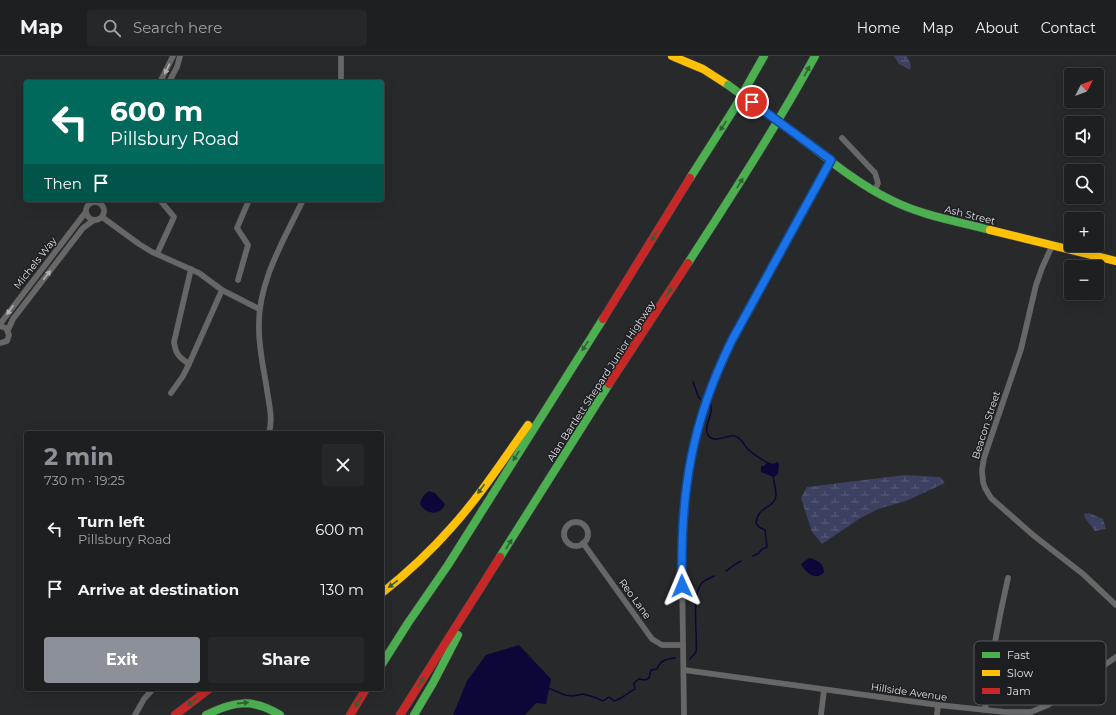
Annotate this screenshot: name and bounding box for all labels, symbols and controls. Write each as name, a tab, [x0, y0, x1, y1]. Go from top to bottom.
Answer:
search box	[87, 10, 367, 46]
text: Map	[20, 16, 63, 39]
icon: search	[101, 17, 123, 39]
text: Search here	[133, 18, 222, 37]
text: Home	[857, 19, 900, 37]
text: Map	[922, 19, 953, 37]
text: About	[975, 19, 1019, 37]
text: Contact	[1041, 19, 1096, 37]
one-way arrow	[164, 63, 170, 75]
one-way arrow	[804, 65, 810, 77]
north arrow	[1064, 68, 1104, 108]
map controls	[1064, 68, 1104, 300]
pin	[735, 85, 769, 119]
icon: arrive	[741, 91, 763, 113]
text: 600 m	[110, 94, 203, 128]
icon: left	[44, 96, 96, 148]
button: sound	[1064, 116, 1104, 156]
one-way arrow	[719, 121, 727, 131]
text: Pillsbury Road	[110, 128, 239, 150]
button: search	[1064, 164, 1104, 204]
icon: arrive	[90, 172, 112, 194]
text: Then	[44, 174, 82, 193]
one-way arrow	[736, 178, 744, 188]
street label: Ash Street	[943, 202, 997, 228]
button: +	[1064, 212, 1104, 252]
one-way arrow	[651, 230, 658, 242]
street label: Michels Way	[11, 234, 60, 292]
button: −	[1064, 260, 1104, 300]
one-way arrow	[42, 270, 51, 281]
one-way arrow	[666, 286, 673, 298]
street label: Alan Bartlett Shepard Junior Highway	[544, 298, 658, 464]
one-way arrow	[6, 305, 14, 315]
one-way arrow	[581, 341, 589, 351]
street label: Beacon Street	[969, 389, 1003, 461]
text: 2 min	[44, 442, 114, 471]
button: close	[322, 444, 364, 486]
one-way arrow	[513, 450, 520, 462]
text: 730 m · 19:25	[44, 472, 125, 488]
one-way arrow	[478, 484, 486, 494]
text: Turn left	[78, 512, 145, 531]
icon: left	[44, 518, 66, 540]
text: 600 m	[315, 520, 364, 539]
text: Pillsbury Road	[78, 531, 171, 547]
one-way arrow	[505, 538, 512, 550]
position arrow	[661, 565, 703, 607]
street label: Reo Lane	[616, 576, 654, 622]
icon: arrive	[44, 578, 66, 600]
text: Arrive at destination	[78, 580, 239, 599]
text: 130 m	[320, 580, 364, 599]
one-way arrow	[388, 580, 399, 588]
button: Exit	[44, 637, 200, 683]
button: Share	[208, 637, 364, 683]
legend	[974, 641, 1106, 705]
text: Fast	[1007, 648, 1031, 662]
text: Slow	[1007, 666, 1033, 680]
one-way arrow	[418, 676, 425, 688]
street label: Hillside Avenue	[870, 680, 948, 704]
text: Jam	[1006, 684, 1031, 698]
one-way arrow	[187, 697, 197, 705]
one-way arrow	[354, 697, 362, 707]
one-way arrow	[237, 700, 249, 706]

